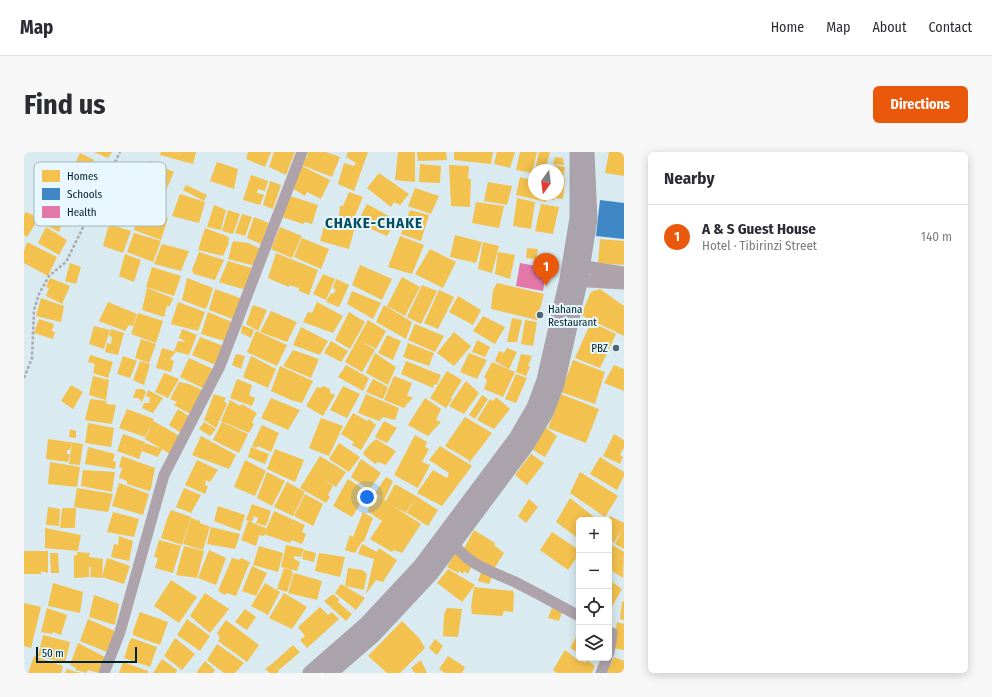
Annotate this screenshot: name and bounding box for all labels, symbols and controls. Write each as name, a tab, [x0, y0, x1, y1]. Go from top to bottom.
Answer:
text: Map	[20, 16, 53, 39]
text: Home	[771, 19, 804, 36]
text: Map	[826, 19, 850, 36]
text: About	[872, 19, 907, 36]
text: Contact	[929, 19, 972, 36]
button: Directions	[873, 86, 968, 123]
text: Find us	[24, 88, 106, 121]
legend	[34, 162, 166, 226]
north arrow	[528, 164, 564, 200]
text: Nearby	[664, 168, 715, 189]
text: Homes	[67, 170, 98, 183]
text: Schools	[67, 188, 102, 201]
text: Health	[67, 206, 97, 219]
district label: CHAKE-CHAKE	[325, 214, 423, 232]
text: A & S Guest House	[702, 220, 816, 238]
text: 1	[674, 229, 680, 244]
text: 140 m	[921, 229, 952, 244]
text: Hotel · Tibirinzi Street	[702, 238, 817, 253]
pin: 1	[533, 253, 559, 286]
place label: Hahana Restaurant	[548, 303, 597, 329]
marker: Hahana Restaurant	[535, 310, 545, 320]
place label: PBZ	[591, 342, 608, 355]
marker: PBZ	[611, 343, 621, 353]
your location	[357, 487, 377, 507]
map controls	[576, 517, 612, 661]
button: +	[576, 517, 612, 553]
button: −	[576, 553, 612, 589]
button: locate	[576, 589, 612, 625]
button: layers	[576, 625, 612, 661]
scale bar	[36, 645, 137, 664]
text: 50 m	[42, 647, 64, 660]

